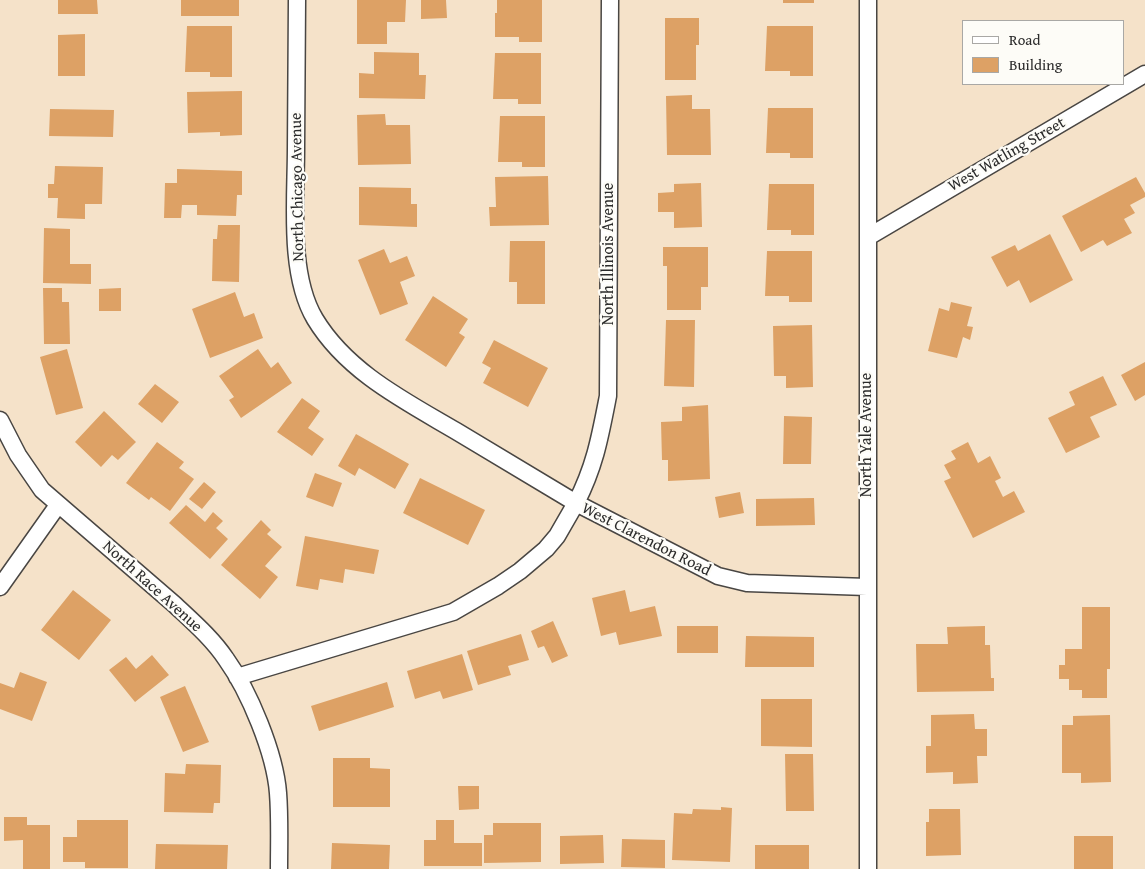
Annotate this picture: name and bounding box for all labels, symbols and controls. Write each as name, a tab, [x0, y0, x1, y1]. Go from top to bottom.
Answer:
legend	[962, 20, 1125, 85]
text: Road	[1009, 29, 1040, 50]
text: Building	[1009, 54, 1062, 75]
street label: North Chicago Avenue	[287, 112, 309, 262]
street label: West Watling Street	[945, 114, 1069, 196]
street label: North Illinois Avenue	[599, 183, 619, 325]
street label: North Yale Avenue	[857, 373, 877, 497]
street label: West Clarendon Road	[578, 499, 714, 581]
street label: North Race Avenue	[98, 537, 206, 637]

